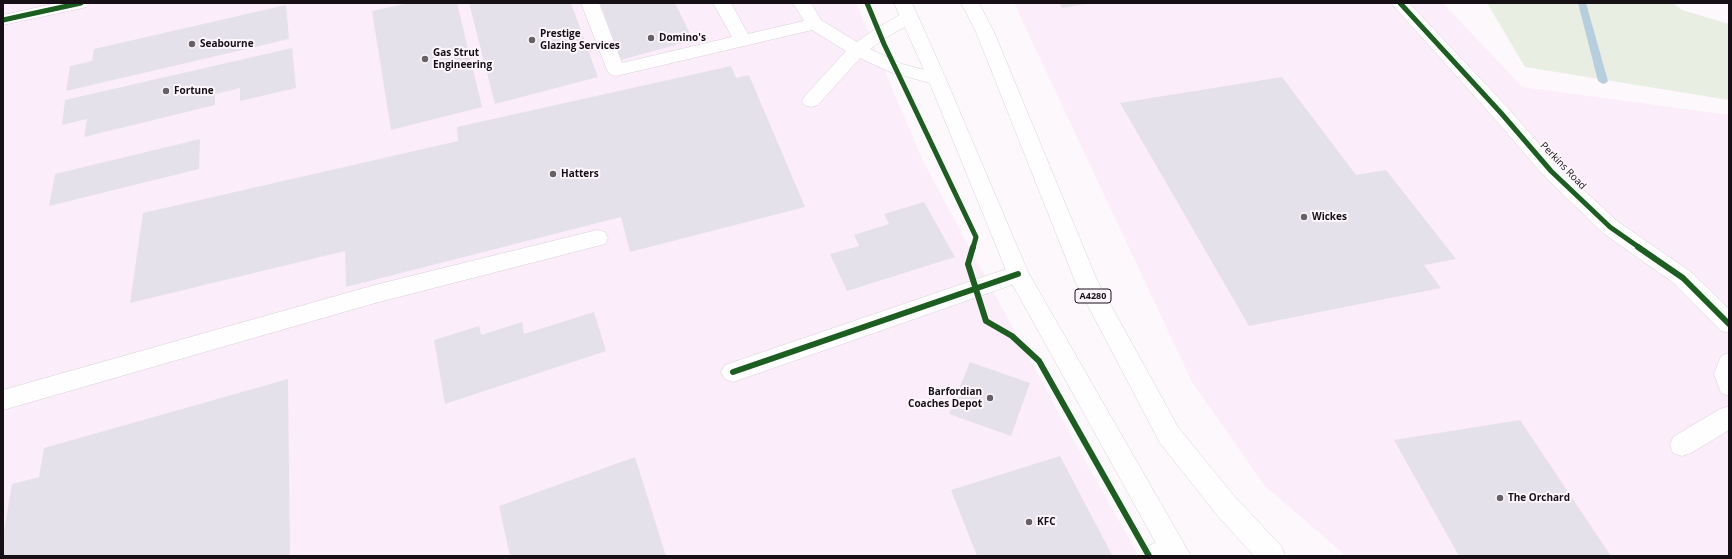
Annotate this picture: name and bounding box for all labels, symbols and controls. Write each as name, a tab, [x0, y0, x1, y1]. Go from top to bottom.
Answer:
place label: Prestige Glazing Services	[540, 28, 620, 52]
place label: Domino's	[659, 32, 706, 44]
marker: Domino's	[646, 33, 656, 43]
marker: Prestige Glazing Services	[527, 35, 537, 45]
place label: Seabourne	[200, 38, 254, 50]
marker: Seabourne	[187, 39, 197, 49]
place label: Gas Strut Engineering	[433, 47, 492, 70]
marker: Gas Strut Engineering	[420, 54, 430, 64]
place label: Fortune	[174, 85, 214, 97]
marker: Fortune	[161, 86, 171, 96]
street label: Perkins Road	[1538, 140, 1588, 192]
place label: Hatters	[561, 168, 599, 180]
marker: Hatters	[548, 169, 558, 179]
place label: Wickes	[1312, 211, 1347, 223]
marker: Wickes	[1299, 212, 1309, 222]
road number: A4280	[1075, 289, 1111, 303]
place label: Barfordian Coaches Depot	[908, 386, 982, 410]
marker: Barfordian Coaches Depot	[985, 393, 995, 403]
place label: The Orchard	[1508, 492, 1570, 504]
marker: The Orchard	[1495, 493, 1505, 503]
place label: KFC	[1037, 516, 1056, 528]
marker: KFC	[1024, 517, 1034, 527]

